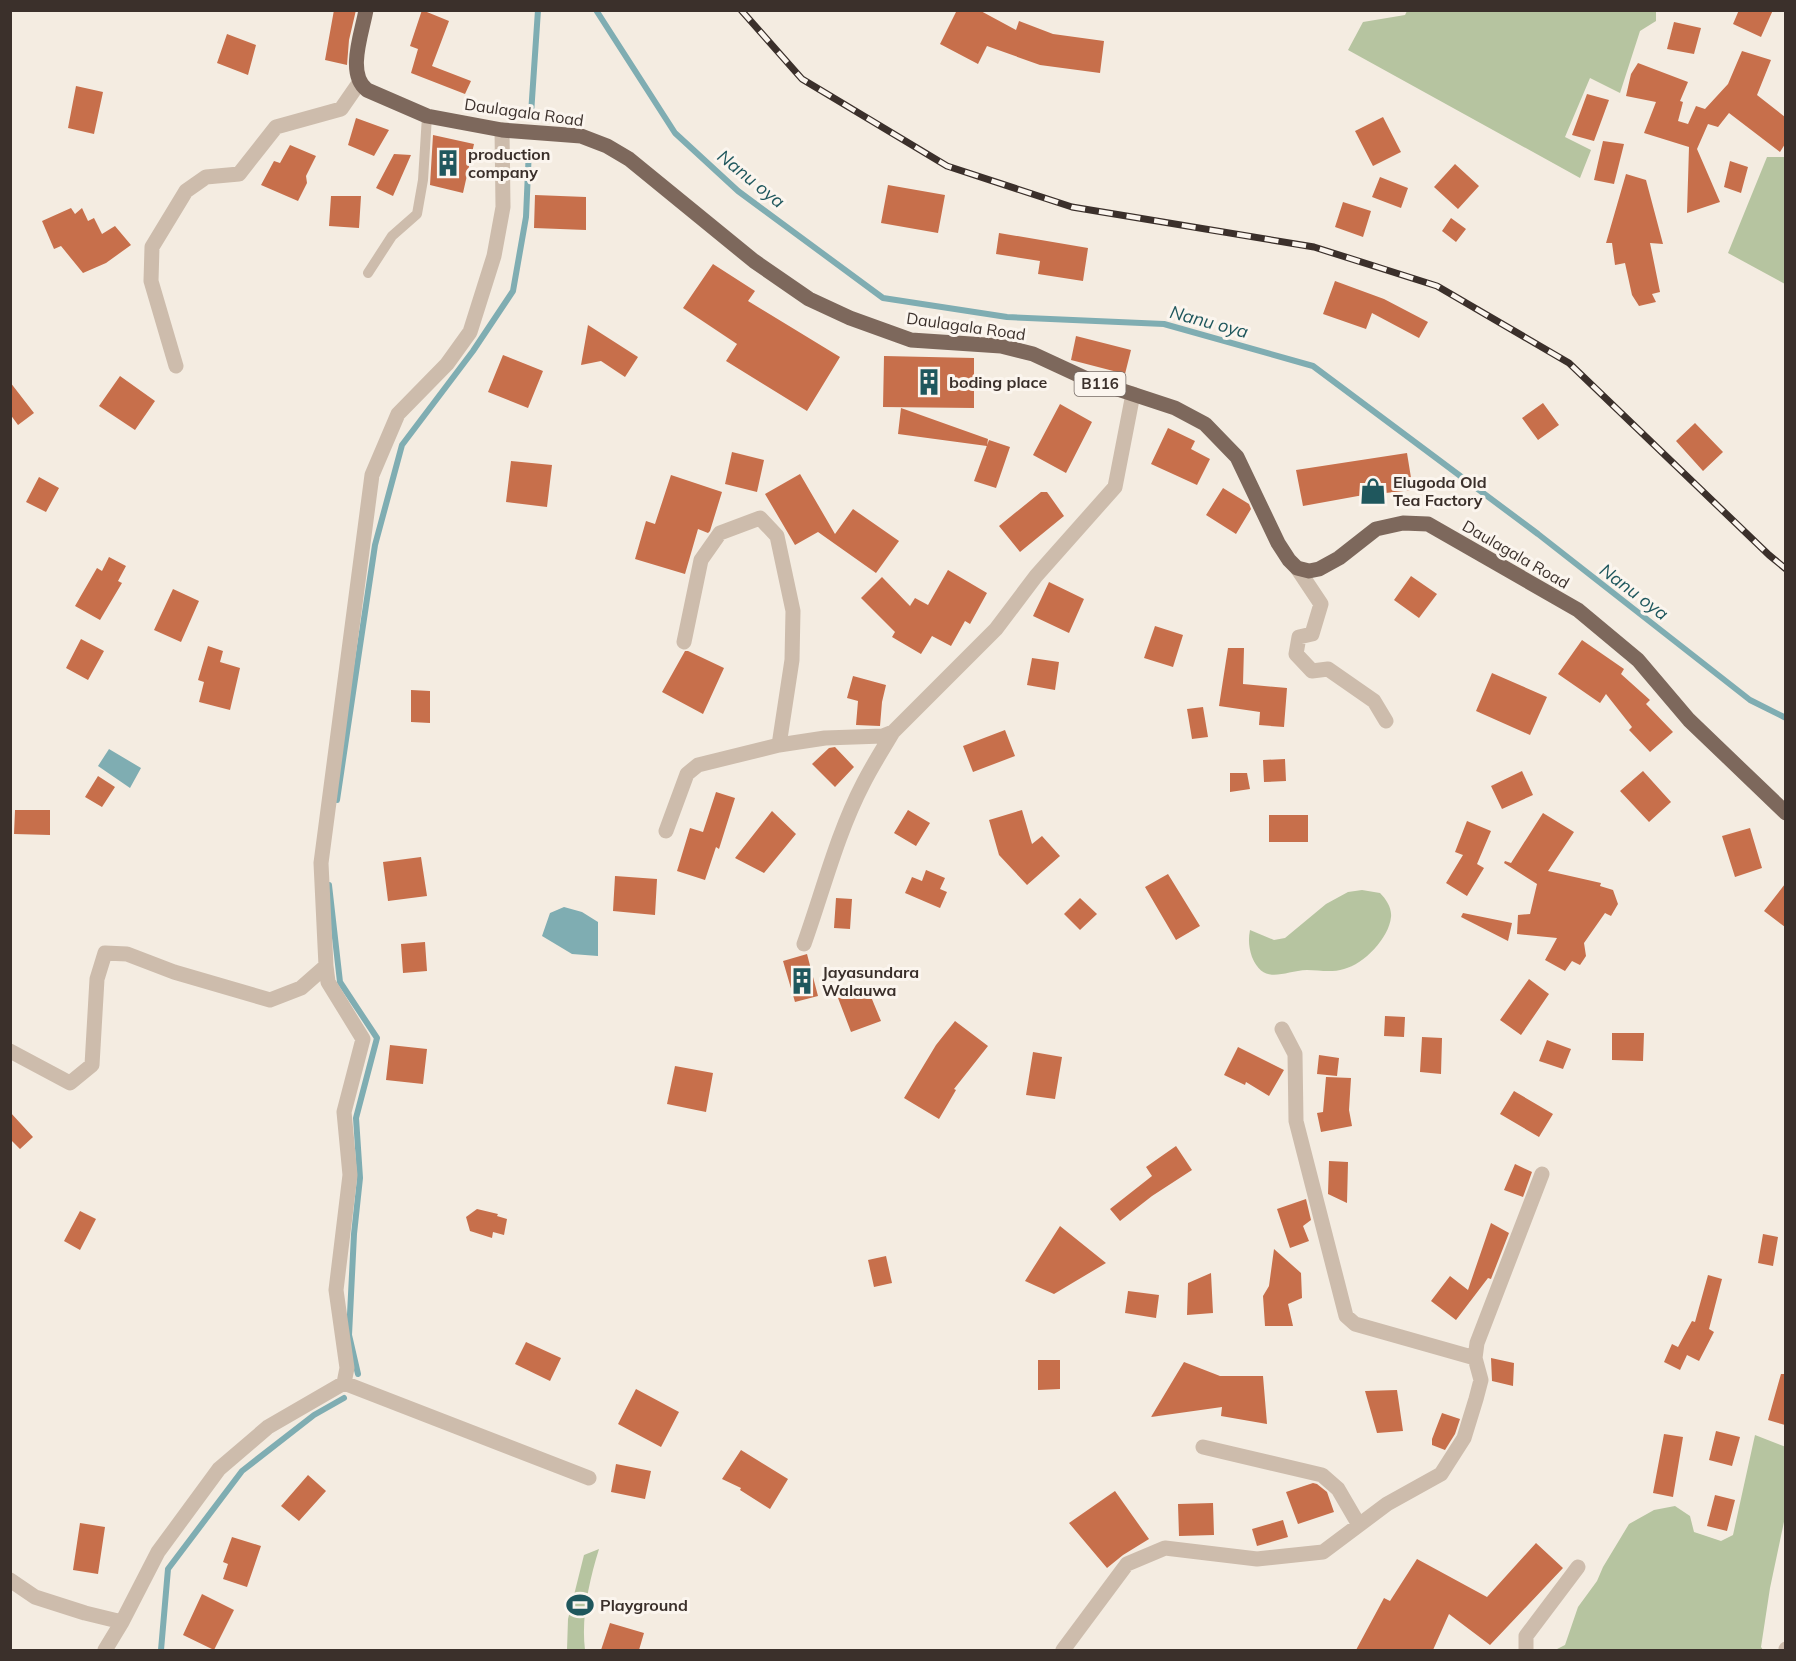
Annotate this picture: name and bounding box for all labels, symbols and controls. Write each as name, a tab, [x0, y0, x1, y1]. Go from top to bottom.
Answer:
street label: Daulagala Road	[463, 94, 585, 130]
place label: production company	[468, 144, 550, 182]
water label: Nanu oya	[713, 144, 790, 213]
building icon: production company	[433, 148, 463, 178]
water label: Nanu oya	[1167, 300, 1251, 343]
street label: Daulagala Road	[905, 308, 1027, 344]
building icon: boding place	[914, 367, 944, 397]
place label: boding place	[949, 372, 1047, 392]
road number: B116	[1074, 372, 1126, 396]
place label: Elugoda Old Tea Factory	[1393, 472, 1487, 510]
shop icon: Elugoda Old Tea Factory	[1358, 476, 1388, 506]
street label: Daulagala Road	[1459, 515, 1573, 593]
water label: Nanu oya	[1595, 558, 1673, 625]
place label: Jayasundara Walauwa	[822, 962, 919, 1000]
building icon: Jayasundara Walauwa	[787, 966, 817, 996]
sports icon: Playground	[565, 1590, 595, 1620]
place label: Playground	[600, 1595, 688, 1615]

